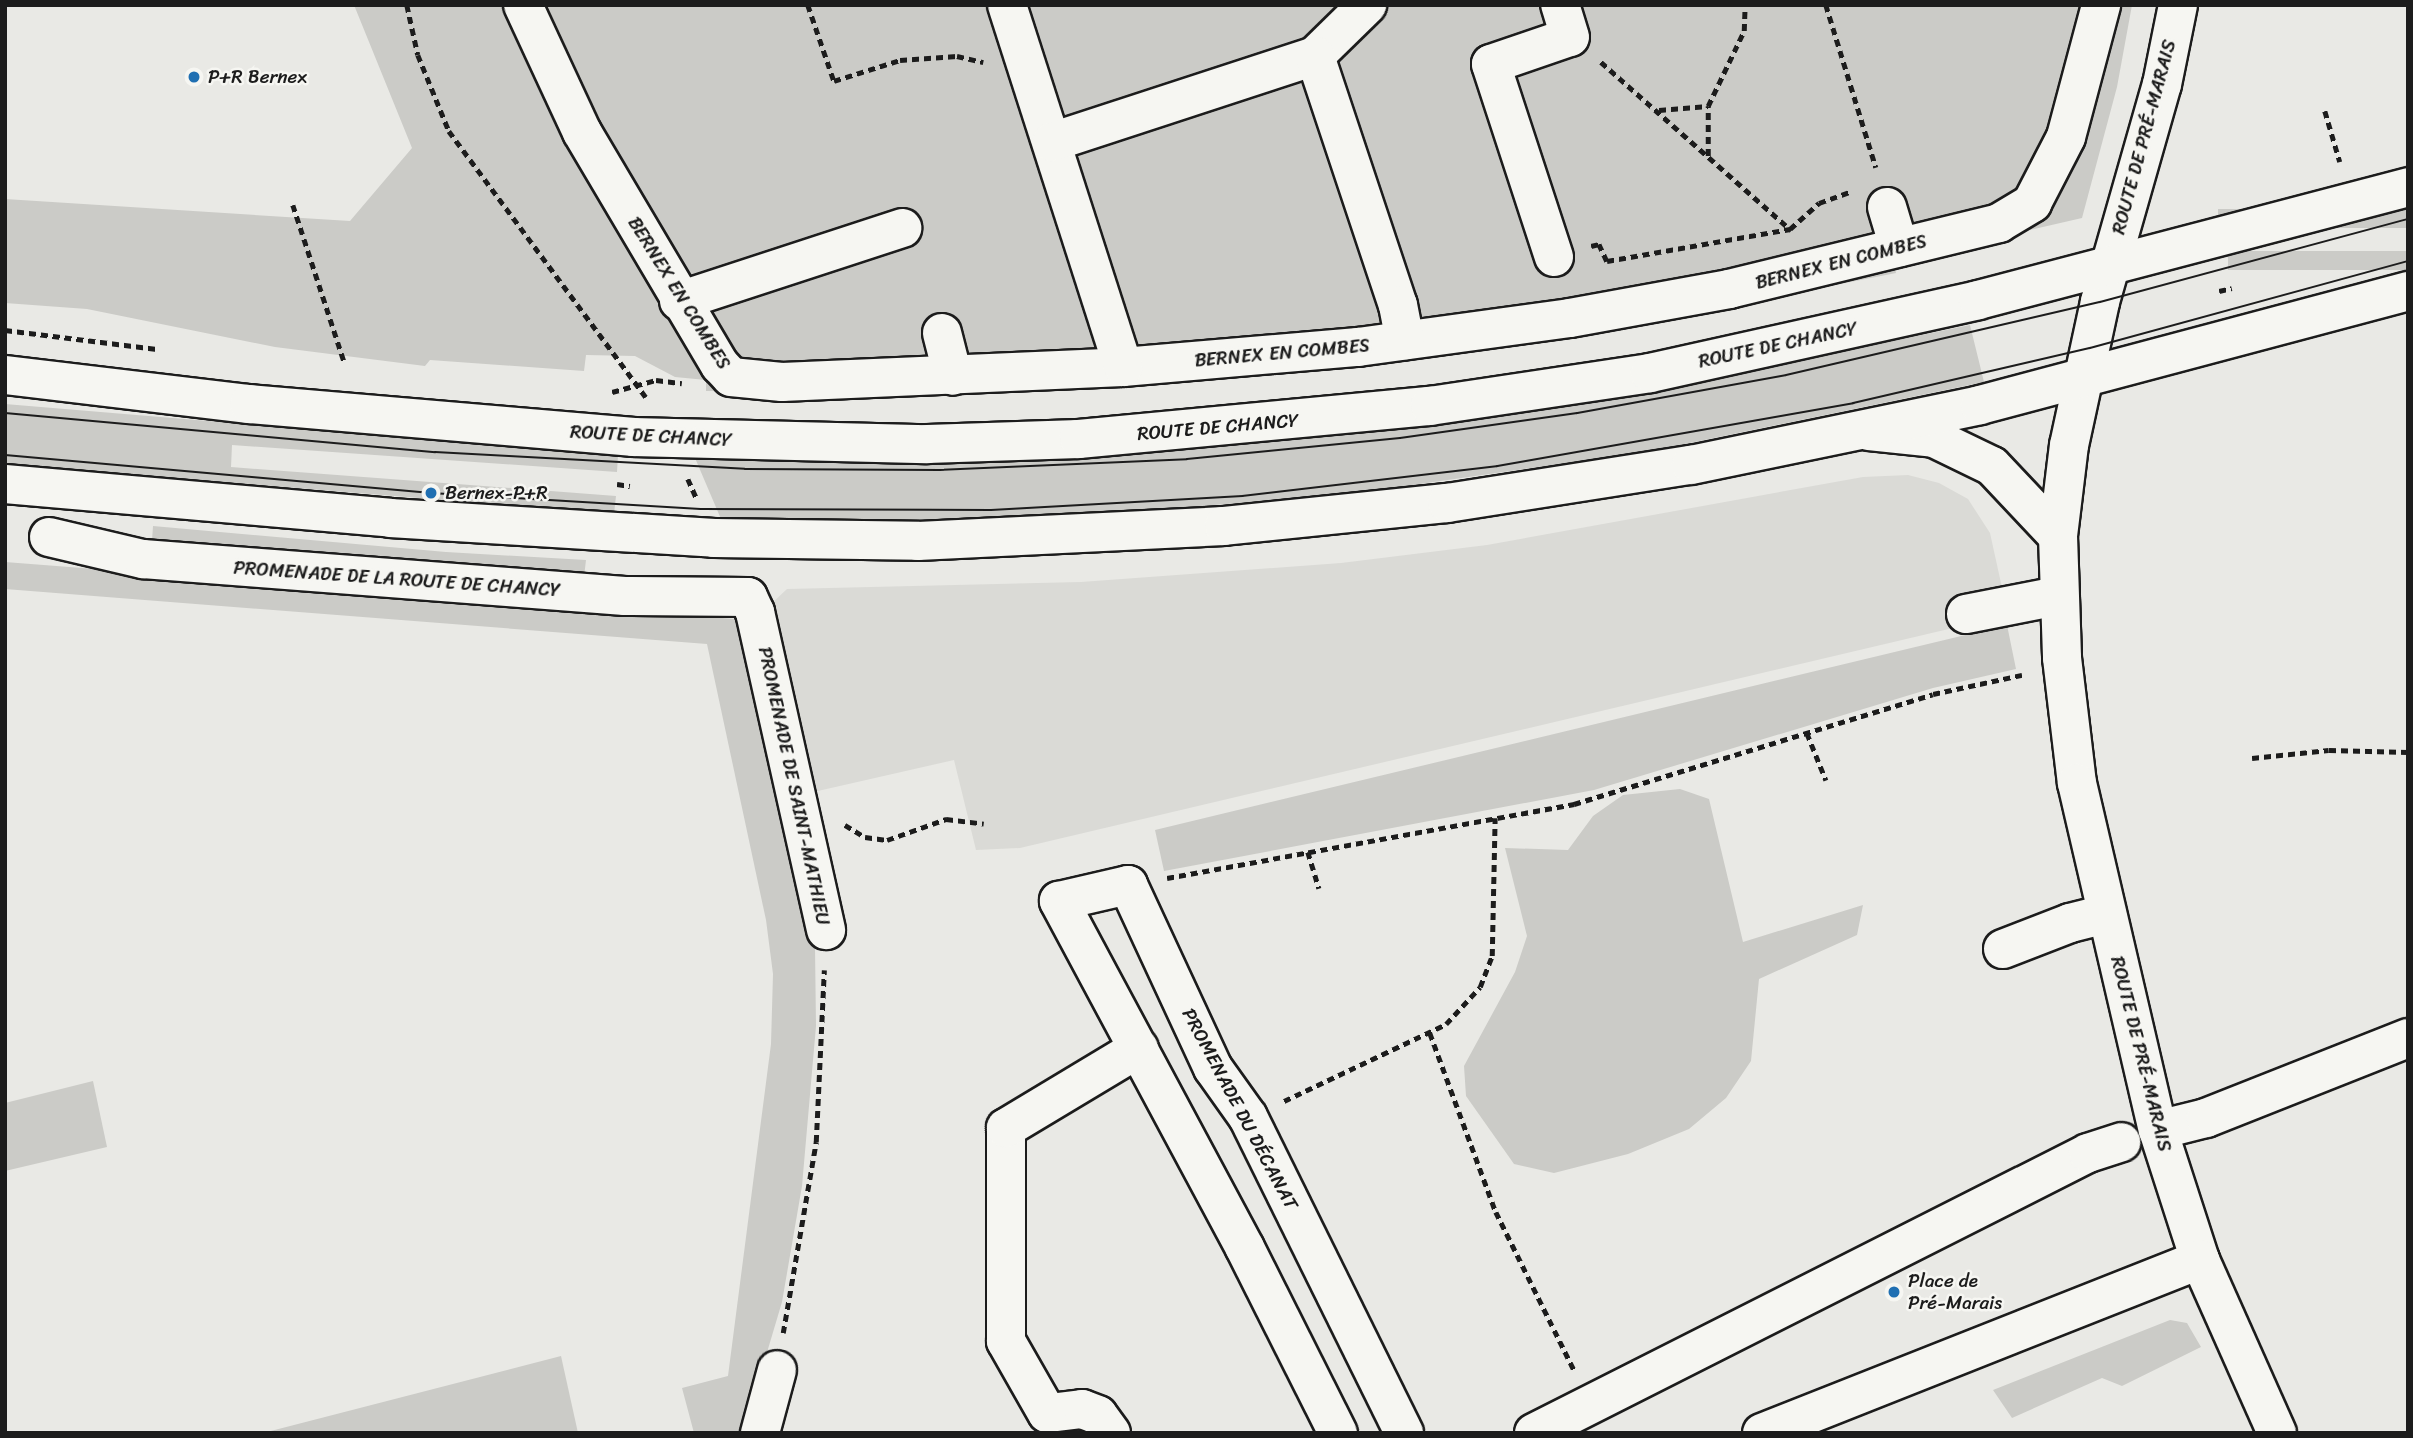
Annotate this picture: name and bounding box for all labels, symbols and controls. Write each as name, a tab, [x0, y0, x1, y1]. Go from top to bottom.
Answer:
street label: ROUTE DE PRÉ-MARAIS	[2107, 37, 2181, 237]
place label: P+R Bernex	[208, 66, 307, 88]
marker: P+R Bernex	[186, 69, 202, 85]
street label: BERNEX EN COMBES	[622, 211, 736, 375]
street label: BERNEX EN COMBES	[1752, 229, 1930, 295]
street label: ROUTE DE CHANCY	[1696, 317, 1860, 373]
street label: BERNEX EN COMBES	[1192, 334, 1372, 372]
street label: ROUTE DE CHANCY	[1136, 409, 1300, 445]
street label: ROUTE DE CHANCY	[569, 420, 733, 452]
place label: Bernex-P+R	[445, 482, 548, 504]
marker: Bernex-P+R	[423, 485, 439, 501]
street label: PROMENADE DE LA ROUTE DE CHANCY	[232, 556, 562, 602]
street label: PROMENADE DE SAINT-MATHIEU	[753, 645, 835, 927]
street label: ROUTE DE PRÉ-MARAIS	[2106, 954, 2176, 1154]
street label: PROMENADE DU DÉCANAT	[1177, 1004, 1303, 1214]
place label: Place de Pré-Marais	[1908, 1270, 2002, 1314]
marker: Place de Pré-Marais	[1886, 1284, 1902, 1300]

